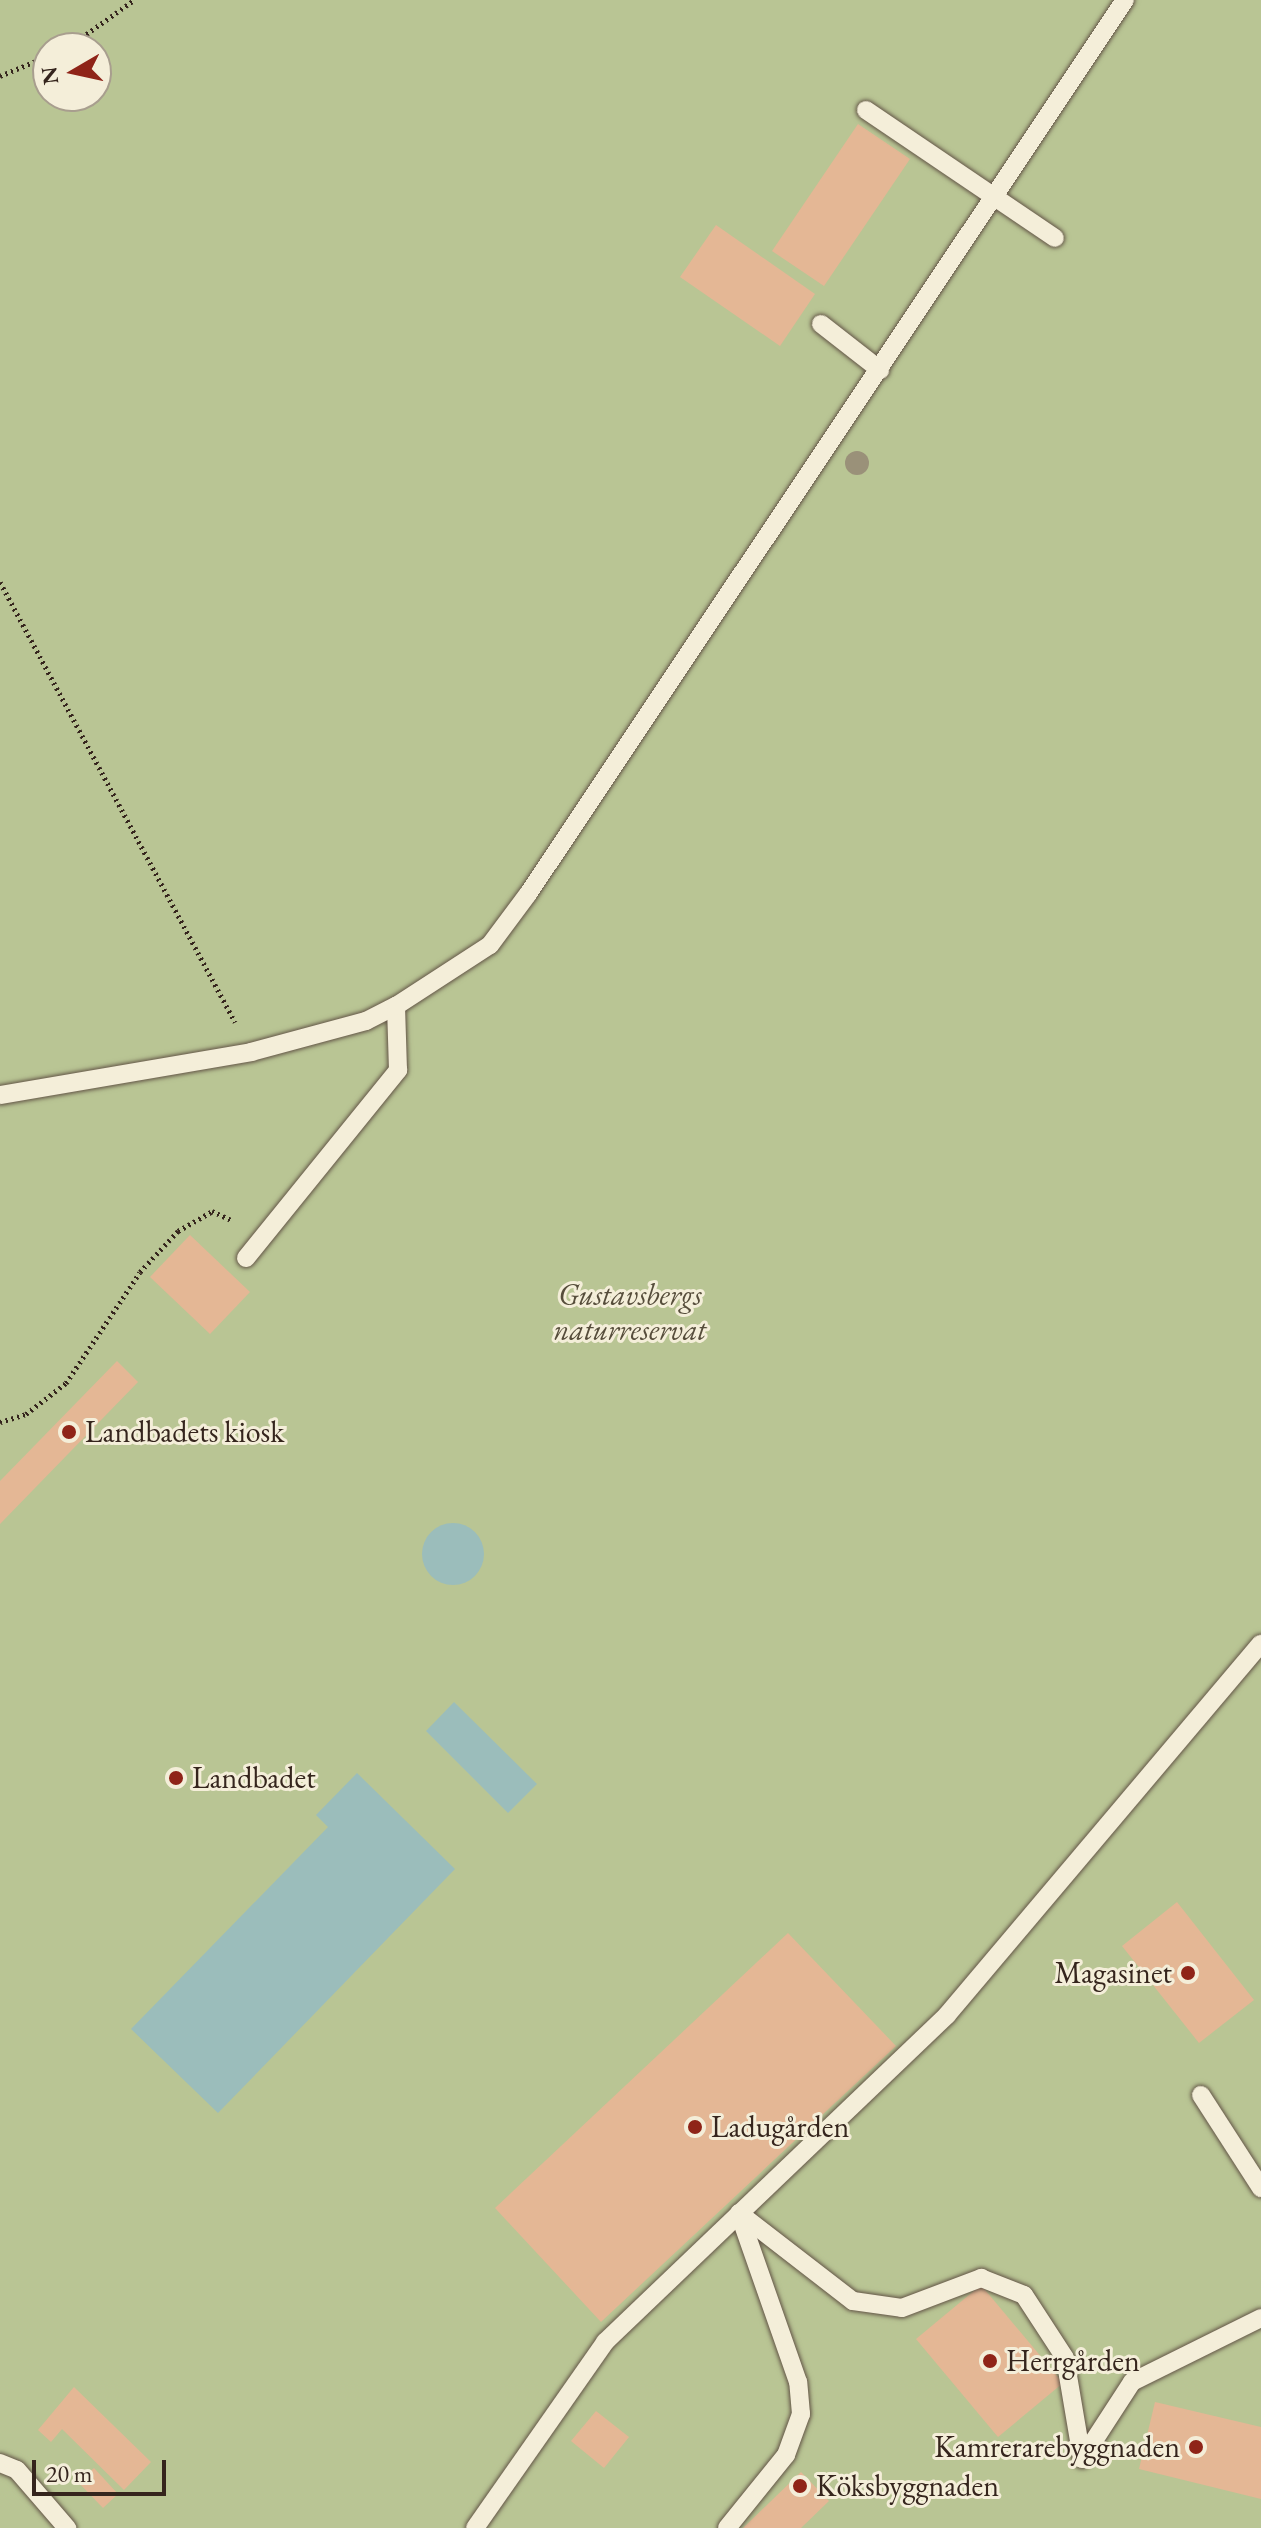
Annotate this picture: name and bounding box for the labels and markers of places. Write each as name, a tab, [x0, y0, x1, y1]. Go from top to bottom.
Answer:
place label: Landbadets kiosk	[85, 1414, 284, 1450]
marker: Landbadets kiosk	[60, 1423, 78, 1441]
place label: Landbadet	[192, 1760, 316, 1796]
marker: Landbadet	[167, 1769, 185, 1787]
place label: Magasinet	[1055, 1955, 1172, 1991]
marker: Magasinet	[1179, 1964, 1197, 1982]
place label: Ladugården	[711, 2109, 849, 2145]
marker: Ladugården	[686, 2118, 704, 2136]
place label: Herrgården	[1006, 2343, 1140, 2379]
marker: Herrgården	[981, 2352, 999, 2370]
place label: Kamrerarebyggnaden	[934, 2429, 1180, 2465]
marker: Kamrerarebyggnaden	[1187, 2438, 1205, 2456]
place label: Köksbyggnaden	[816, 2468, 999, 2504]
marker: Köksbyggnaden	[791, 2477, 809, 2495]

